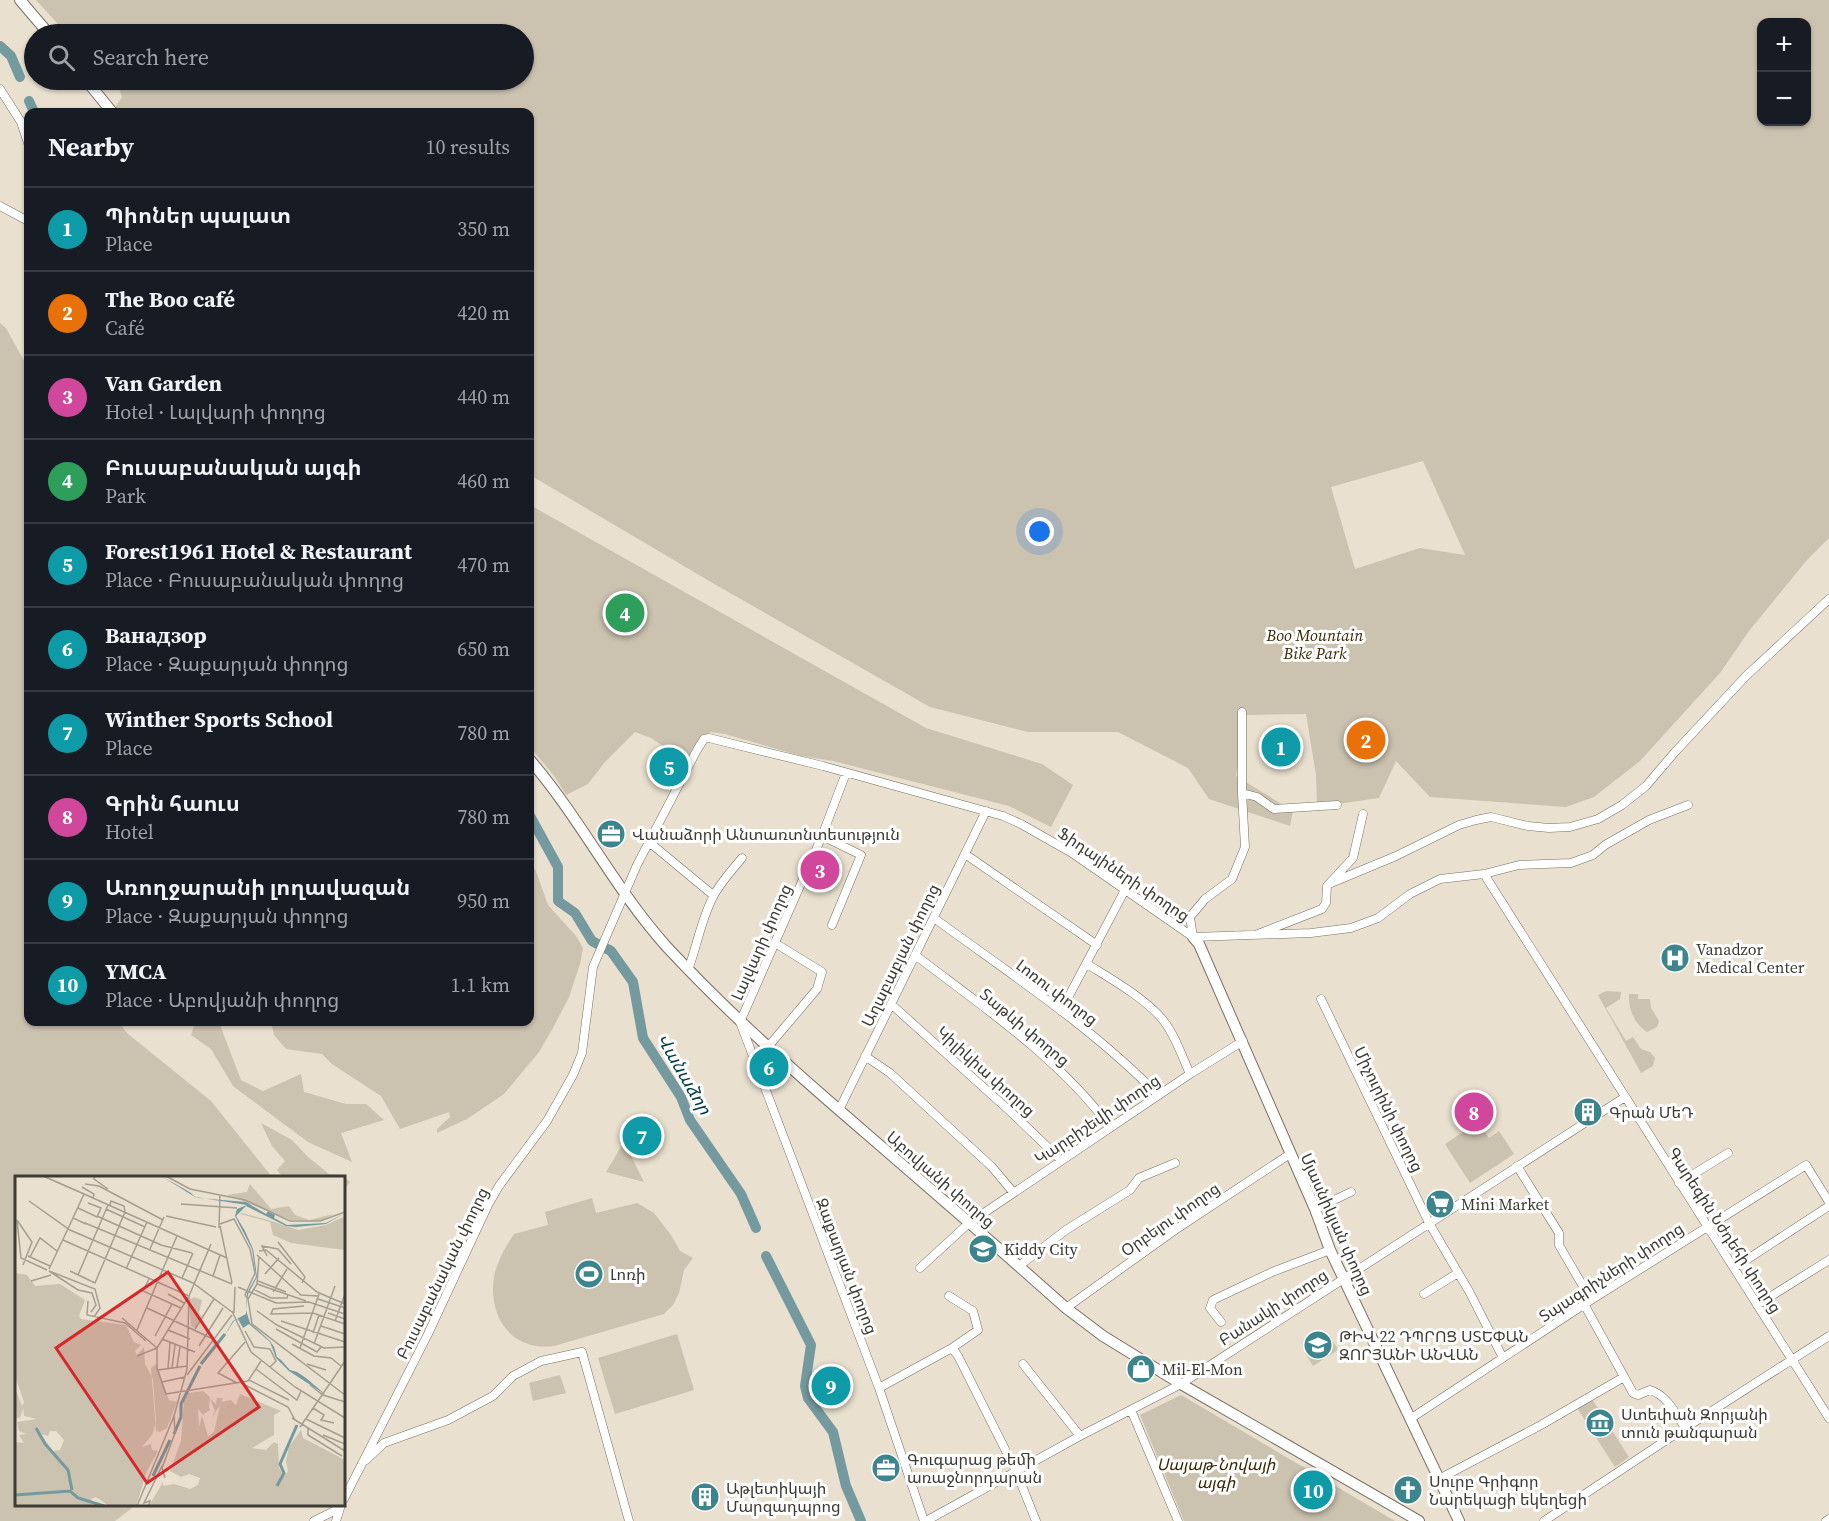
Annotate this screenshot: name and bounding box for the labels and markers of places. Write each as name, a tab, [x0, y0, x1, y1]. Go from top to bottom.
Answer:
pin: 4	[606, 590, 644, 636]
pin: 2	[1346, 718, 1386, 762]
pin: 1	[1262, 724, 1300, 770]
pin: 5	[650, 744, 688, 789]
office icon: Վանաձորի Անտառտնտեսություն	[595, 818, 627, 850]
place label: Վանաձորի Անտառտնտեսություն	[632, 823, 900, 845]
pin: 3	[800, 848, 840, 892]
place label: Vanadzor Medical Center	[1696, 938, 1805, 978]
hospital icon: Vanadzor Medical Center	[1659, 942, 1691, 974]
pin: 6	[750, 1044, 788, 1090]
pin: 8	[1454, 1090, 1494, 1134]
building icon: Գրան ՄեԴ	[1572, 1096, 1604, 1128]
place label: Գրան ՄեԴ	[1609, 1101, 1693, 1123]
pin: 7	[622, 1114, 662, 1158]
supermarket icon: Mini Market	[1424, 1188, 1456, 1220]
place label: Mini Market	[1461, 1193, 1550, 1215]
school or university icon: Kiddy City	[967, 1233, 999, 1265]
place label: Kiddy City	[1004, 1238, 1078, 1260]
sports icon: Լոռի	[573, 1258, 605, 1290]
place label: Լոռի	[610, 1263, 646, 1285]
place label: ԹԻՎ 22 ԴՊՐՈՑ ՍՏԵՓԱՆ ԶՈՐՅԱՆԻ ԱՆՎԱՆ	[1339, 1325, 1529, 1365]
school or university icon: ԹԻՎ 22 ԴՊՐՈՑ ՍՏԵՓԱՆ ԶՈՐՅԱՆԻ ԱՆՎԱՆ	[1302, 1329, 1334, 1361]
shop icon: Mil-El-Mon	[1125, 1353, 1157, 1385]
place label: Mil-El-Mon	[1162, 1358, 1243, 1380]
pin: 9	[812, 1364, 850, 1408]
place label: Ստեփան Զորյանի տուն թանգարան	[1621, 1403, 1768, 1443]
museum icon: Ստեփան Զորյանի տուն թանգարան	[1584, 1407, 1616, 1439]
place label: Գուգարաց թեմի առաջնորդարան	[907, 1448, 1042, 1488]
office icon: Գուգարաց թեմի առաջնորդարան	[870, 1452, 902, 1484]
pin: 10	[1294, 1468, 1332, 1512]
place label: Սուրբ Գրիգոր Նարեկացի եկեղեցի	[1429, 1470, 1587, 1510]
church icon: Սուրբ Գրիգոր Նարեկացի եկեղեցի	[1392, 1474, 1424, 1506]
place label: Աթլետիկայի Մարզադպրոց	[726, 1477, 841, 1517]
building icon: Աթլետիկայի Մարզադպրոց	[689, 1481, 721, 1513]

